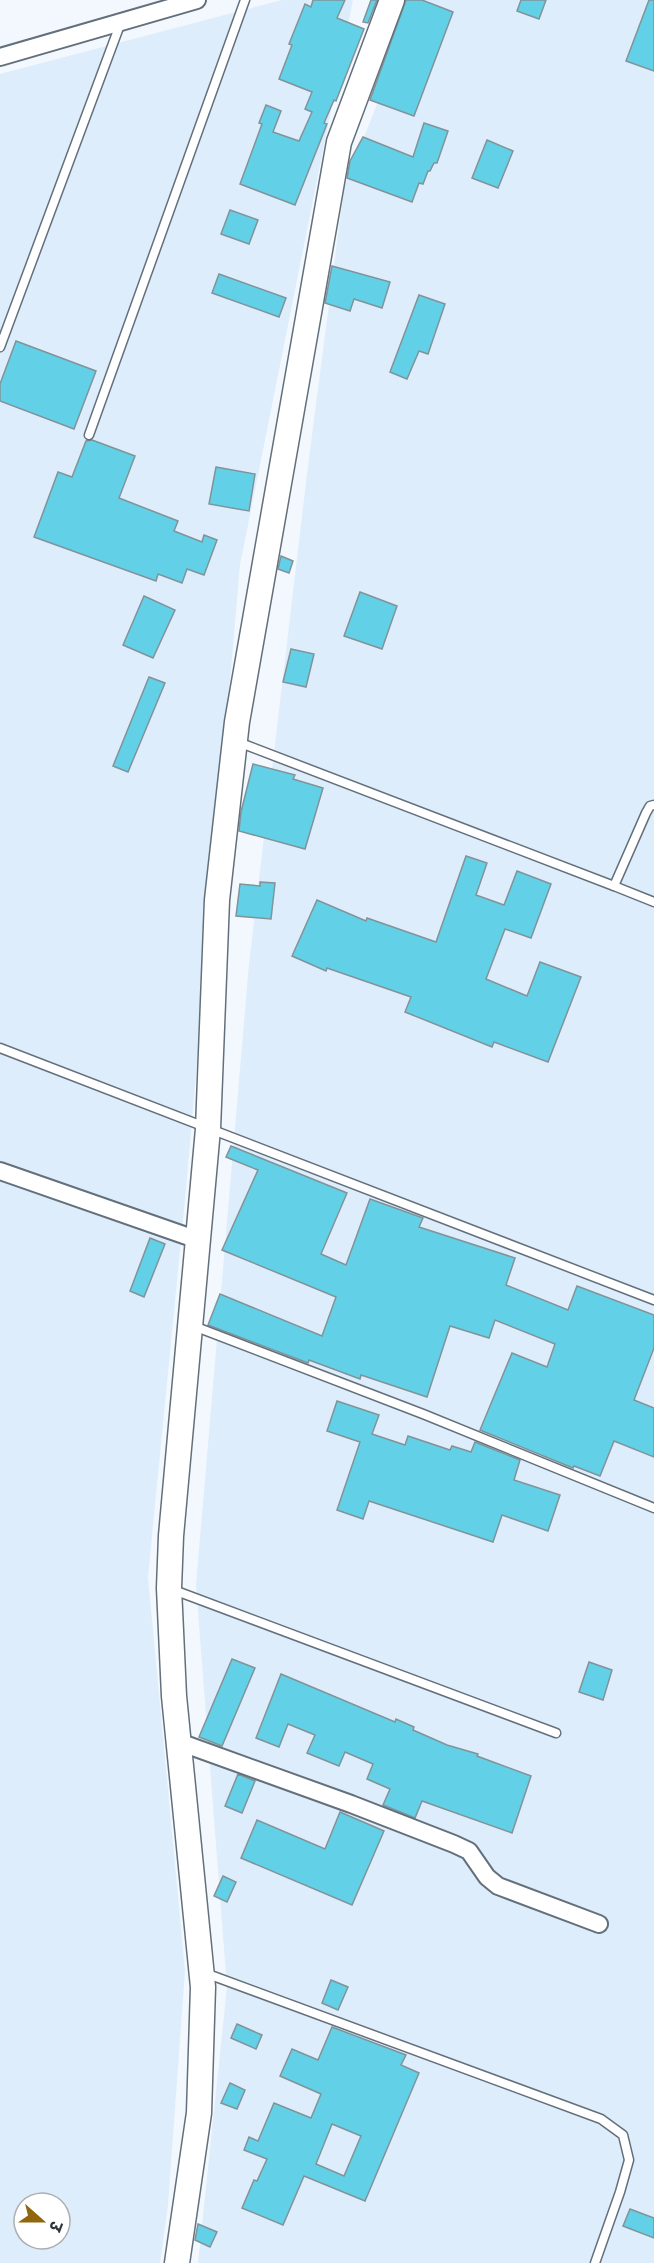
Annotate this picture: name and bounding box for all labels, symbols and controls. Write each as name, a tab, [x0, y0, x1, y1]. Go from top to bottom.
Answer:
north arrow	[12, 2191, 72, 2251]
text: उ	[43, 2217, 68, 2235]

